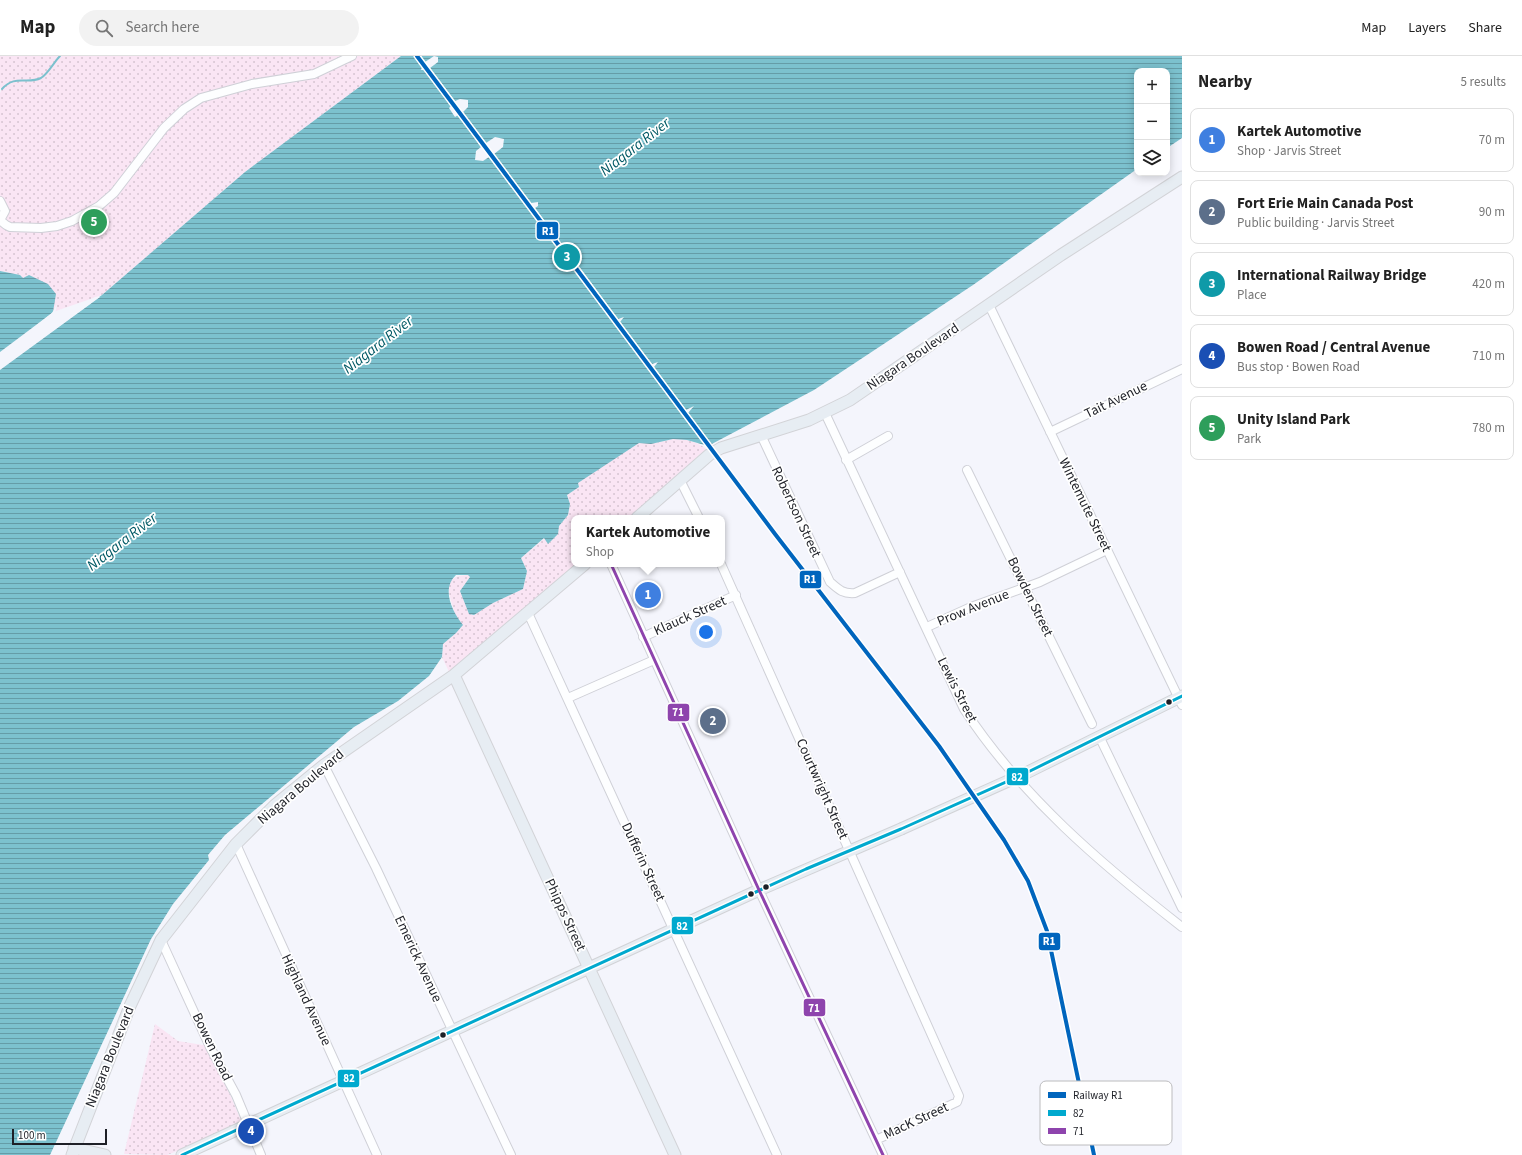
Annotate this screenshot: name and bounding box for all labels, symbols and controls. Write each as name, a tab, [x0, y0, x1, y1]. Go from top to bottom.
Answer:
search box	[79, 10, 359, 46]
text: Map	[20, 14, 55, 41]
icon: search	[93, 17, 115, 39]
text: Search here	[125, 17, 199, 38]
text: Map	[1361, 18, 1386, 38]
text: Layers	[1408, 18, 1446, 38]
text: Share	[1468, 18, 1502, 38]
map controls	[1134, 68, 1170, 176]
button: +	[1134, 68, 1170, 104]
text: Nearby	[1198, 70, 1252, 94]
text: 5 results	[1461, 73, 1506, 91]
button: −	[1134, 104, 1170, 140]
water label: Niagara River	[596, 112, 675, 181]
text: Kartek Automotive	[1237, 121, 1362, 142]
text: 1	[1209, 131, 1215, 149]
text: 70 m	[1479, 131, 1505, 149]
button: layers	[1134, 140, 1170, 176]
text: Shop · Jarvis Street	[1237, 142, 1341, 160]
text: Fort Erie Main Canada Post	[1237, 193, 1413, 214]
text: 2	[1209, 203, 1215, 221]
text: 90 m	[1479, 203, 1505, 221]
pin: 5	[81, 207, 107, 237]
text: Public building · Jarvis Street	[1237, 214, 1394, 232]
line badge: R1	[536, 221, 559, 240]
text: R1	[542, 224, 554, 239]
pin: 3	[554, 242, 580, 272]
text: International Railway Bridge	[1237, 265, 1426, 286]
text: 3	[1209, 275, 1215, 293]
text: 420 m	[1472, 275, 1505, 293]
text: Place	[1237, 286, 1266, 304]
water label: Niagara River	[339, 310, 418, 379]
street label: Niagara Boulevard	[863, 319, 963, 395]
text: Bowen Road / Central Avenue	[1237, 337, 1430, 358]
text: 4	[1209, 347, 1215, 365]
text: 710 m	[1472, 347, 1505, 365]
text: Bus stop · Bowen Road	[1237, 358, 1360, 376]
street label: Tait Avenue	[1081, 376, 1151, 424]
text: Unity Island Park	[1237, 409, 1350, 430]
text: 5	[1209, 419, 1215, 437]
text: 780 m	[1472, 419, 1505, 437]
text: Park	[1237, 430, 1261, 448]
street label: Wintemute Street	[1054, 455, 1116, 556]
street label: Robertson Street	[766, 463, 826, 561]
water label: Niagara River	[83, 507, 162, 576]
popup	[571, 515, 725, 567]
text: Kartek Automotive	[586, 522, 710, 543]
text: Shop	[586, 543, 614, 561]
street label: Bowden Street	[1002, 554, 1058, 640]
line badge: R1	[799, 570, 822, 589]
text: R1	[804, 572, 816, 587]
pin: 1	[635, 580, 661, 610]
street label: Prow Avenue	[934, 584, 1012, 632]
street label: Klauck Street	[651, 591, 730, 641]
your location	[696, 622, 716, 642]
street label: Lewis Street	[932, 654, 982, 726]
unlabelled marker	[1164, 697, 1174, 707]
line badge: 71	[667, 703, 690, 722]
text: 71	[672, 705, 684, 720]
pin: 2	[700, 706, 726, 736]
street label: Courtwright Street	[791, 735, 853, 843]
street label: Niagara Boulevard	[253, 745, 349, 829]
line badge: 82	[1006, 767, 1029, 786]
text: 82	[1011, 770, 1023, 785]
street label: Dufferin Street	[616, 819, 670, 905]
street label: Phipps Street	[539, 875, 591, 955]
unlabelled marker	[761, 882, 771, 892]
unlabelled marker	[746, 889, 756, 899]
street label: Emerick Avenue	[389, 912, 447, 1006]
line badge: 82	[671, 916, 694, 935]
text: 82	[676, 919, 688, 934]
line badge: R1	[1038, 932, 1061, 951]
text: R1	[1043, 934, 1055, 949]
street label: Highland Avenue	[276, 951, 336, 1049]
line badge: 71	[803, 998, 826, 1017]
text: 71	[808, 1001, 820, 1016]
street label: Niagara Boulevard	[81, 1003, 139, 1111]
street label: Bowen Road	[187, 1010, 237, 1084]
unlabelled marker	[438, 1030, 448, 1040]
line badge: 82	[337, 1069, 360, 1088]
text: 82	[343, 1071, 355, 1086]
legend	[1040, 1081, 1172, 1145]
text: Railway R1	[1073, 1088, 1123, 1103]
street label: MacK Street	[880, 1097, 952, 1145]
text: 82	[1073, 1106, 1084, 1121]
pin: 4	[238, 1116, 264, 1146]
text: 71	[1073, 1124, 1084, 1139]
scale bar	[12, 1127, 107, 1146]
text: 100 m	[18, 1128, 46, 1143]

